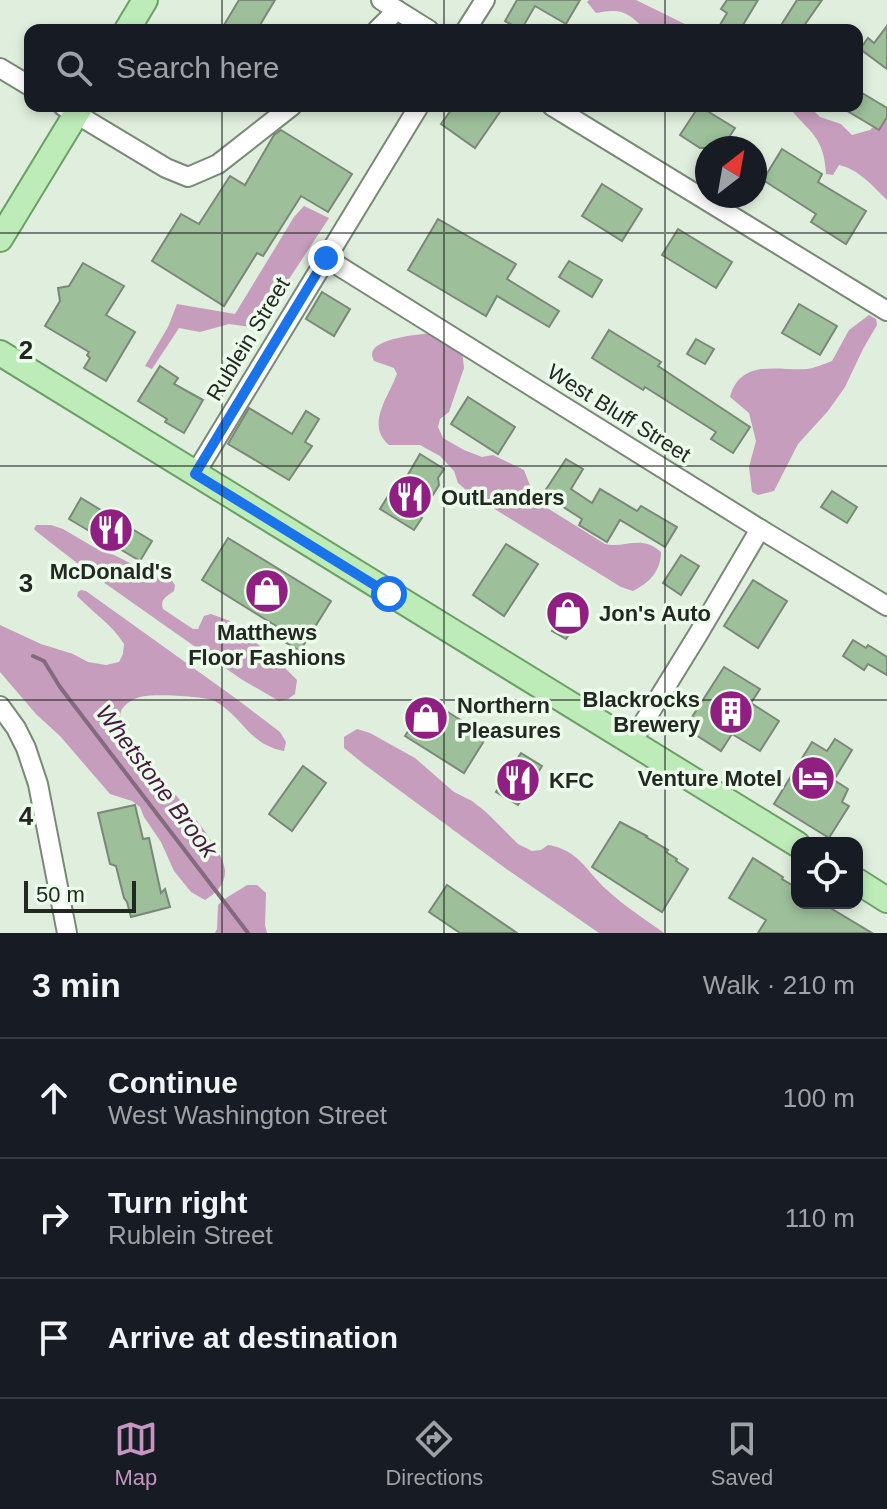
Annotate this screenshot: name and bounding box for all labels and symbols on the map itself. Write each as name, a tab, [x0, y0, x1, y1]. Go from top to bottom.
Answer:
north arrow	[695, 136, 767, 208]
route end	[308, 240, 344, 276]
street label: Rublein Street	[201, 273, 295, 405]
text: 2	[19, 335, 33, 365]
street label: West Bluff Street	[543, 359, 695, 467]
restaurant icon: OutLanders	[386, 473, 434, 521]
place label: OutLanders	[441, 485, 564, 510]
restaurant icon: McDonald's	[87, 506, 135, 554]
place label: McDonald's	[50, 559, 172, 584]
shop icon: Matthews Floor Fashions	[243, 567, 291, 615]
text: 3	[19, 568, 33, 598]
route start	[371, 576, 407, 612]
shop icon: Jon's Auto	[544, 589, 592, 637]
place label: Jon's Auto	[599, 601, 711, 626]
place label: Matthews Floor Fashions	[188, 620, 346, 670]
place label: Blackrocks Brewery	[583, 687, 701, 737]
building icon: Blackrocks Brewery	[707, 688, 755, 736]
place label: Northern Pleasures	[457, 693, 561, 743]
shop icon: Northern Pleasures	[402, 694, 450, 742]
water label: Whetstone Brook	[91, 699, 224, 864]
hotel icon: Venture Motel	[789, 754, 837, 802]
restaurant icon: KFC	[494, 756, 542, 804]
place label: Venture Motel	[638, 766, 782, 791]
place label: KFC	[549, 768, 594, 793]
text: 4	[19, 801, 34, 831]
scale bar	[24, 877, 136, 913]

